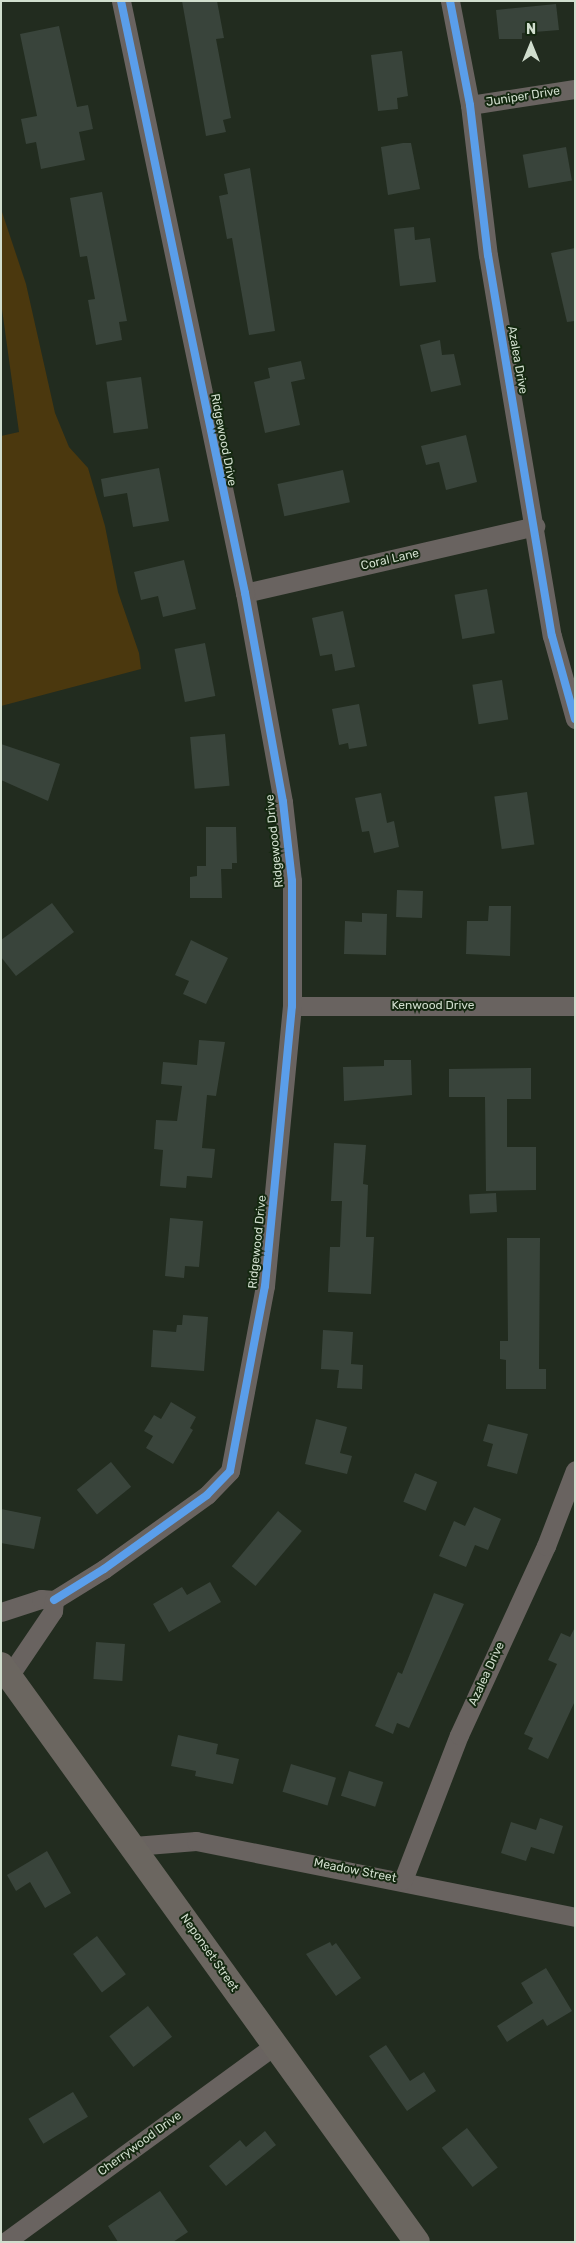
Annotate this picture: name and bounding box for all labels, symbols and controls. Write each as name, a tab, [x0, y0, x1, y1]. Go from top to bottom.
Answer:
north arrow	[506, 20, 556, 70]
text: N	[526, 21, 536, 38]
street label: Juniper Drive	[485, 84, 561, 110]
street label: Azalea Drive	[504, 325, 530, 395]
street label: Ridgewood Drive	[207, 393, 239, 487]
street label: Coral Lane	[360, 546, 420, 574]
street label: Ridgewood Drive	[263, 794, 287, 888]
street label: Kenwood Drive	[392, 999, 474, 1013]
street label: Ridgewood Drive	[246, 1195, 270, 1289]
street label: Azalea Drive	[466, 1640, 508, 1708]
street label: Meadow Street	[312, 1856, 398, 1886]
street label: Neponset Street	[177, 1911, 241, 1995]
street label: Cherrywood Drive	[95, 2109, 185, 2179]

